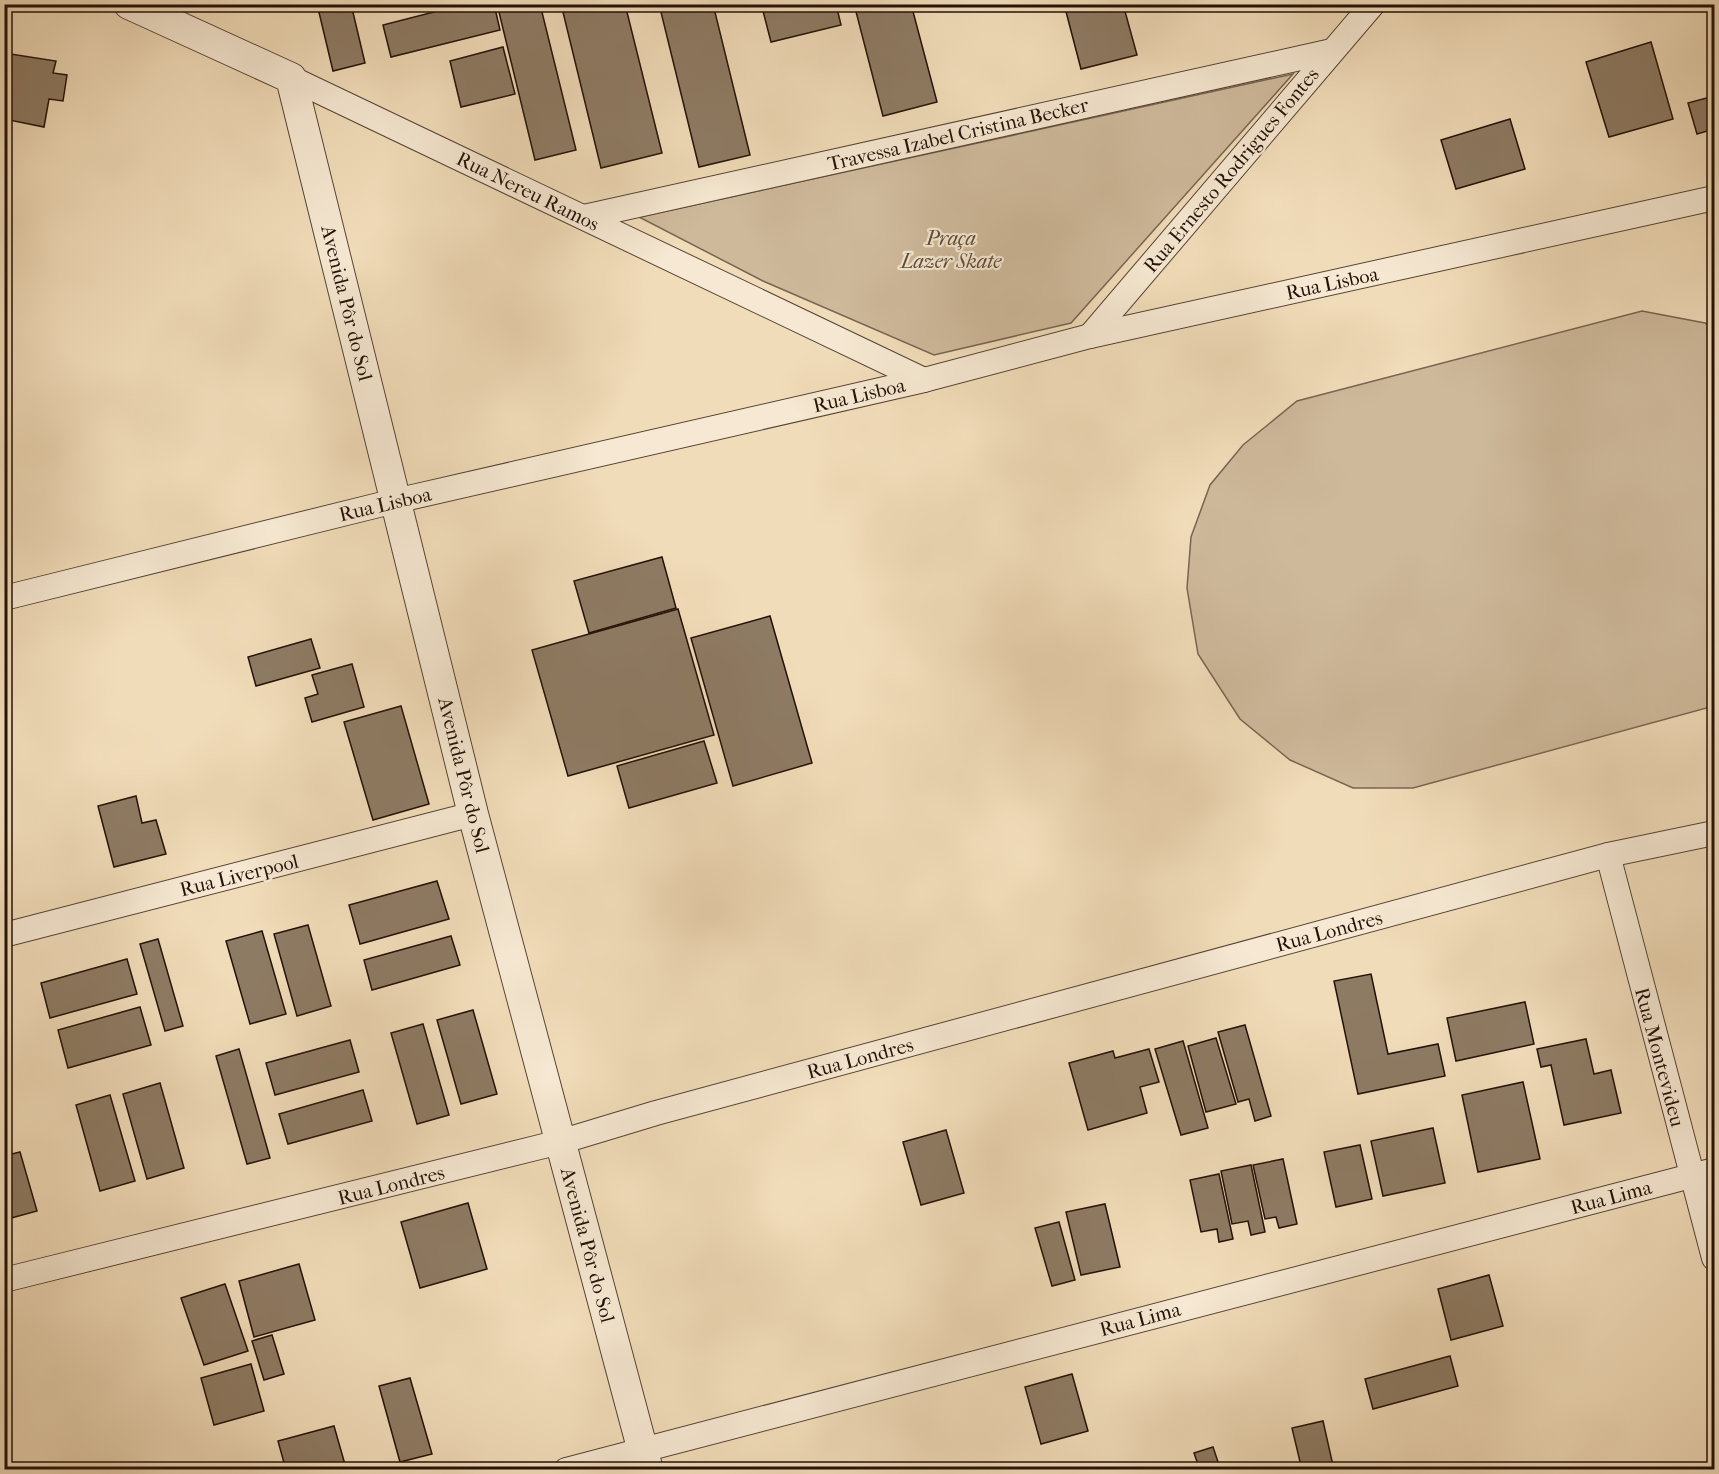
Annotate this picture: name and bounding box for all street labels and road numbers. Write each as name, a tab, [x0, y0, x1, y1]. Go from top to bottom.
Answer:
street label: Rua Ernesto Rodrigues Fontes	[1139, 63, 1324, 277]
street label: Travessa Izabel Cristina Becker	[826, 93, 1091, 176]
street label: Rua Nereu Ramos	[453, 147, 603, 236]
street label: Avenida Pôr do Sol	[316, 222, 377, 384]
street label: Rua Lisboa	[1284, 262, 1381, 305]
street label: Rua Lisboa	[811, 374, 908, 417]
street label: Rua Lisboa	[337, 483, 434, 526]
street label: Avenida Pôr do Sol	[433, 694, 494, 856]
street label: Rua Liverpool	[177, 849, 301, 901]
street label: Rua Londres	[1273, 906, 1385, 957]
street label: Rua Montevideu	[1630, 985, 1689, 1130]
street label: Rua Londres	[804, 1033, 916, 1084]
street label: Rua Londres	[335, 1161, 447, 1210]
street label: Avenida Pôr do Sol	[556, 1164, 619, 1326]
street label: Rua Lima	[1568, 1175, 1655, 1219]
street label: Rua Lima	[1097, 1297, 1184, 1341]

